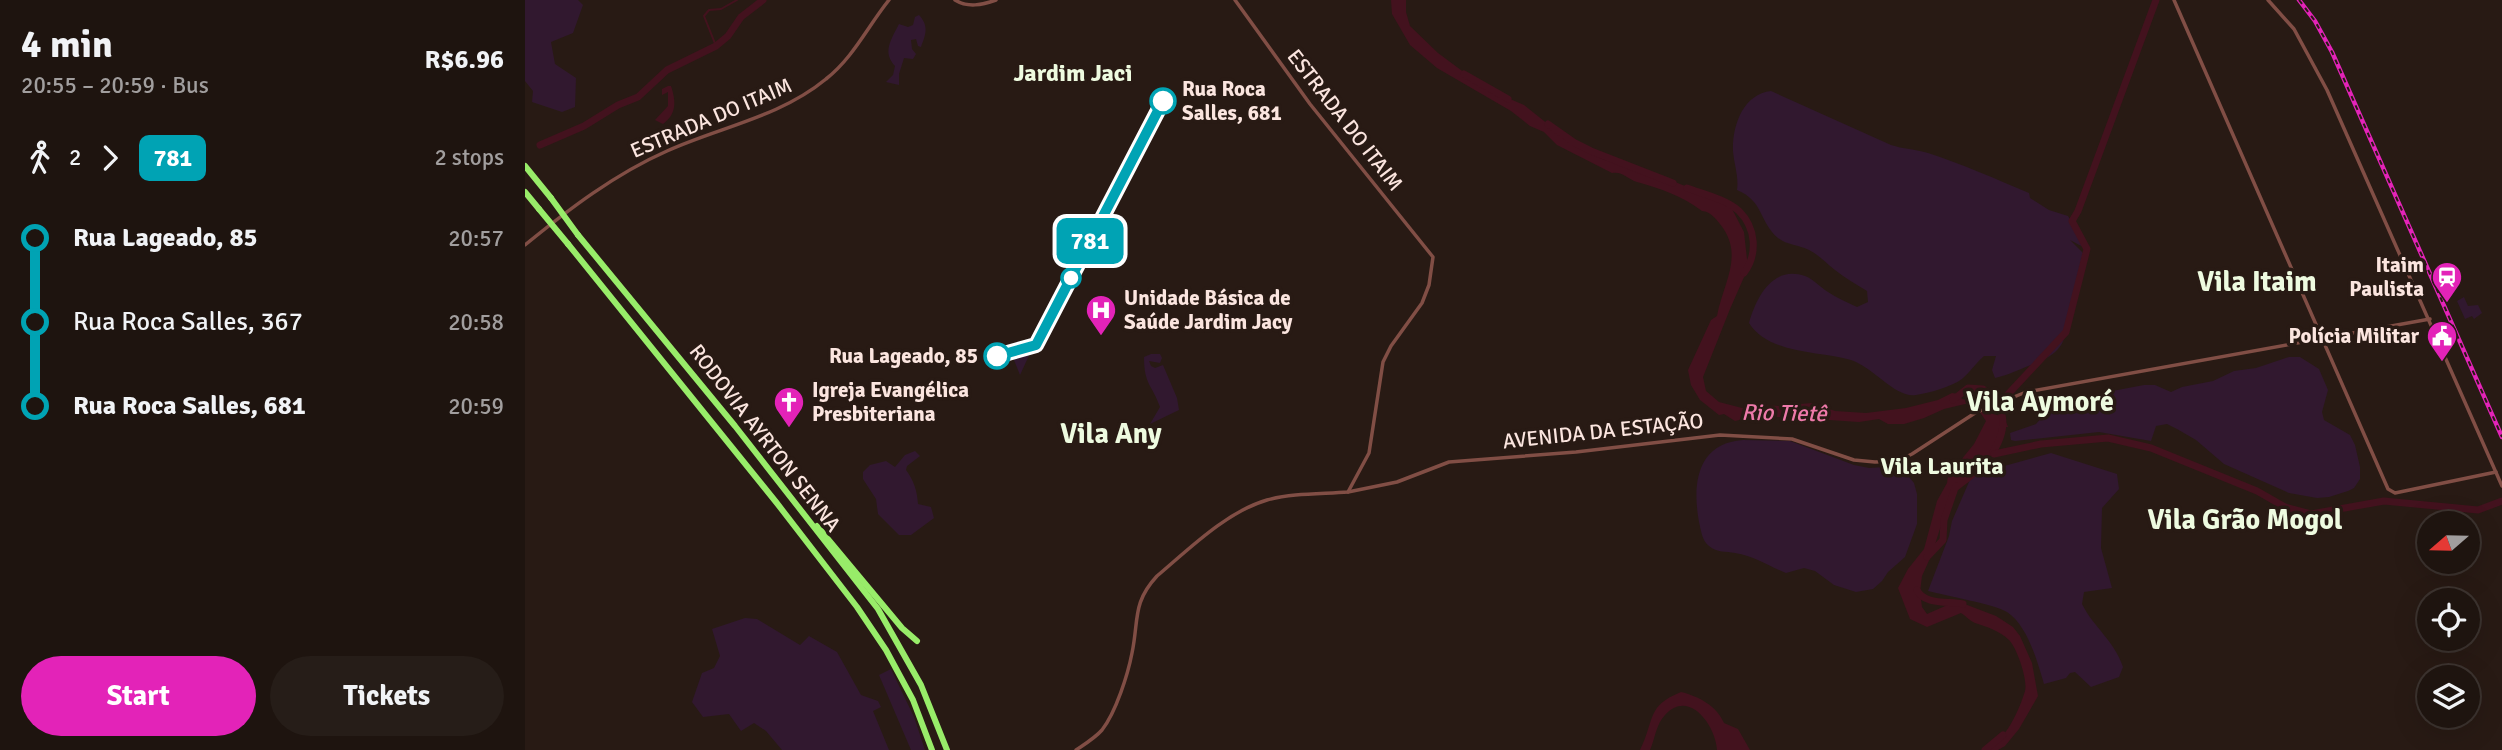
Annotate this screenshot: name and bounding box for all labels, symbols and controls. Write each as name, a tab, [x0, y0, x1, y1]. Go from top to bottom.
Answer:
text: 4 min	[21, 21, 113, 68]
text: R$6.96	[424, 44, 504, 76]
street label: ESTRADA DO ITAIM	[1282, 44, 1408, 196]
district label: Jardim Jaci	[1014, 58, 1132, 88]
text: 20:55 – 20:59 · Bus	[21, 71, 209, 100]
street label: ESTRADA DO ITAIM	[626, 72, 796, 164]
place label: Rua Roca Salles, 681	[1182, 76, 1282, 126]
marker: Rua Roca Salles, 681	[1150, 88, 1176, 114]
icon: walk	[21, 139, 59, 177]
icon: forward	[91, 139, 129, 177]
text: 2	[69, 143, 81, 172]
text: 781	[153, 143, 192, 173]
text: 2 stops	[434, 143, 504, 172]
line badge: 781	[1050, 218, 1130, 264]
text: Rua Lageado, 85	[73, 222, 258, 254]
text: 20:57	[448, 224, 504, 253]
text: 781	[1071, 226, 1109, 256]
place label: Itaim Paulista	[2349, 252, 2424, 302]
station icon: Itaim Paulista	[2430, 260, 2464, 304]
district label: Vila Itaim	[2197, 265, 2317, 299]
unlabelled marker	[1061, 268, 1081, 288]
place label: Unidade Básica de Saúde Jardim Jacy	[1124, 285, 1293, 335]
hospital icon: Unidade Básica de Saúde Jardim Jacy	[1084, 293, 1118, 337]
text: Rua Roca Salles, 367	[73, 306, 303, 338]
text: 20:58	[448, 308, 504, 337]
public building icon: Polícia Militar	[2425, 319, 2459, 363]
place label: Polícia Militar	[2289, 323, 2420, 349]
street label: RODOVIA AYRTON SENNA	[684, 339, 846, 537]
place label: Rua Lageado, 85	[829, 343, 978, 369]
marker: Rua Lageado, 85	[984, 343, 1010, 369]
place label: Igreja Evangélica Presbiteriana	[812, 377, 969, 427]
church icon: Igreja Evangélica Presbiteriana	[772, 385, 806, 429]
district label: Vila Aymoré	[1966, 385, 2114, 419]
text: Rua Roca Salles, 681	[73, 390, 306, 422]
text: 20:59	[448, 392, 504, 421]
water label: Rio Tietê	[1741, 398, 1828, 428]
street label: AVENIDA DA ESTAÇÃO	[1501, 408, 1705, 454]
district label: Vila Any	[1060, 417, 1162, 451]
district label: Vila Laurita	[1880, 451, 2004, 481]
district label: Vila Grão Mogol	[2147, 503, 2343, 537]
north arrow	[2417, 511, 2480, 574]
map controls	[2417, 511, 2480, 728]
button: locate	[2417, 588, 2480, 651]
button: Start	[21, 656, 256, 736]
button: Tickets	[270, 656, 504, 736]
button: layers	[2417, 665, 2480, 728]

